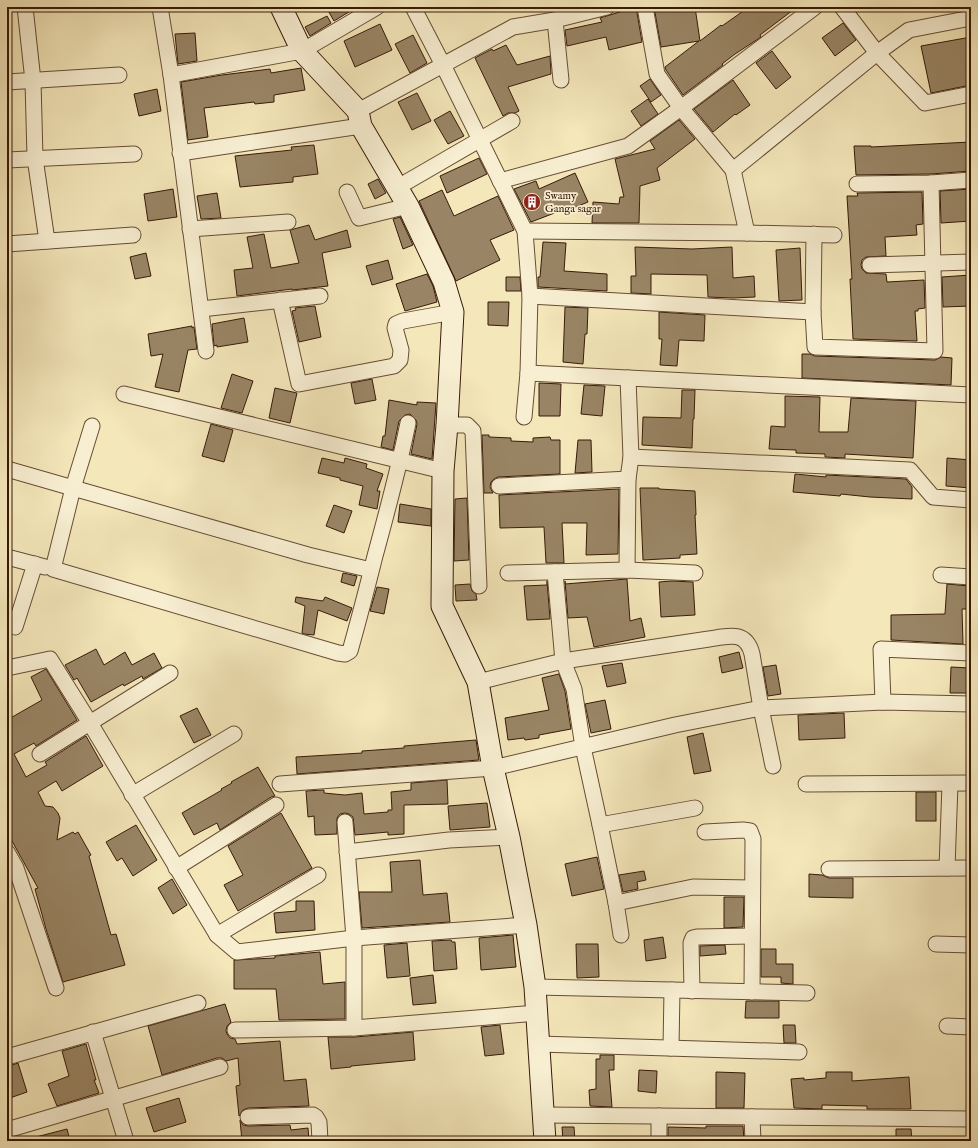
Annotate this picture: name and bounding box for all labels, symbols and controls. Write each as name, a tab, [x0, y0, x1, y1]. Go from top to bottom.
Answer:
place label: Swamy Ganga sagar	[545, 189, 601, 216]
building icon: Swamy Ganga sagar	[522, 192, 542, 212]

